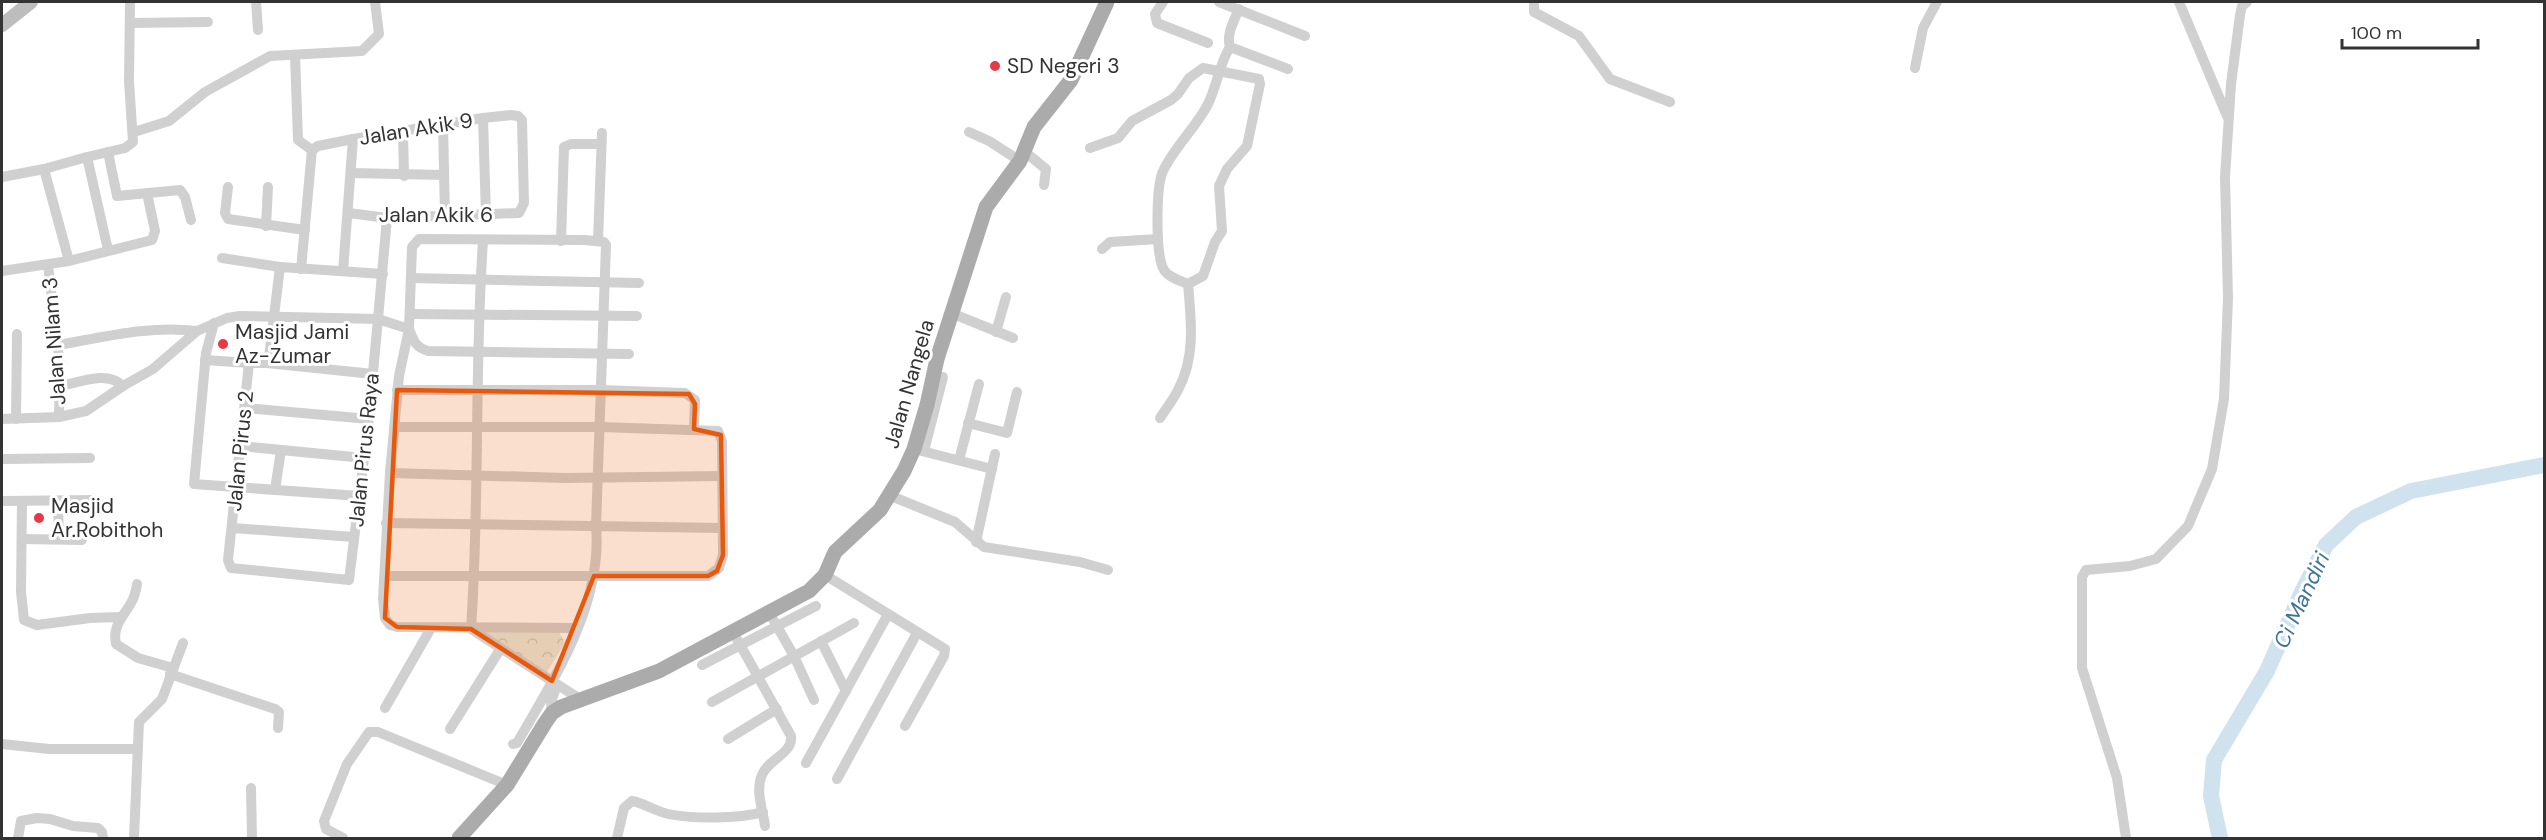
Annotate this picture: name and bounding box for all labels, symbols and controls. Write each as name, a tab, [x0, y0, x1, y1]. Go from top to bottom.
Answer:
scale bar	[2342, 12, 2478, 50]
text: 100 m	[2351, 21, 2402, 45]
place label: SD Negeri 3	[1007, 52, 1120, 80]
marker: SD Negeri 3	[988, 59, 1002, 73]
street label: Jalan Akik 9	[357, 106, 475, 152]
street label: Jalan Akik 6	[379, 201, 493, 229]
street label: Jalan Nilam 3	[36, 276, 72, 406]
street label: Jalan Nangela	[877, 316, 941, 452]
place label: Masjid Jami Az-Zumar	[235, 318, 349, 370]
marker: Masjid Jami Az-Zumar	[216, 337, 230, 351]
street label: Jalan Pirus Raya	[342, 372, 386, 528]
street label: Jalan Pirus 2	[220, 389, 260, 513]
place label: Masjid Ar.Robithoh	[51, 492, 163, 544]
marker: Masjid Ar.Robithoh	[32, 511, 46, 525]
water label: Ci Mandiri	[2267, 547, 2337, 653]

